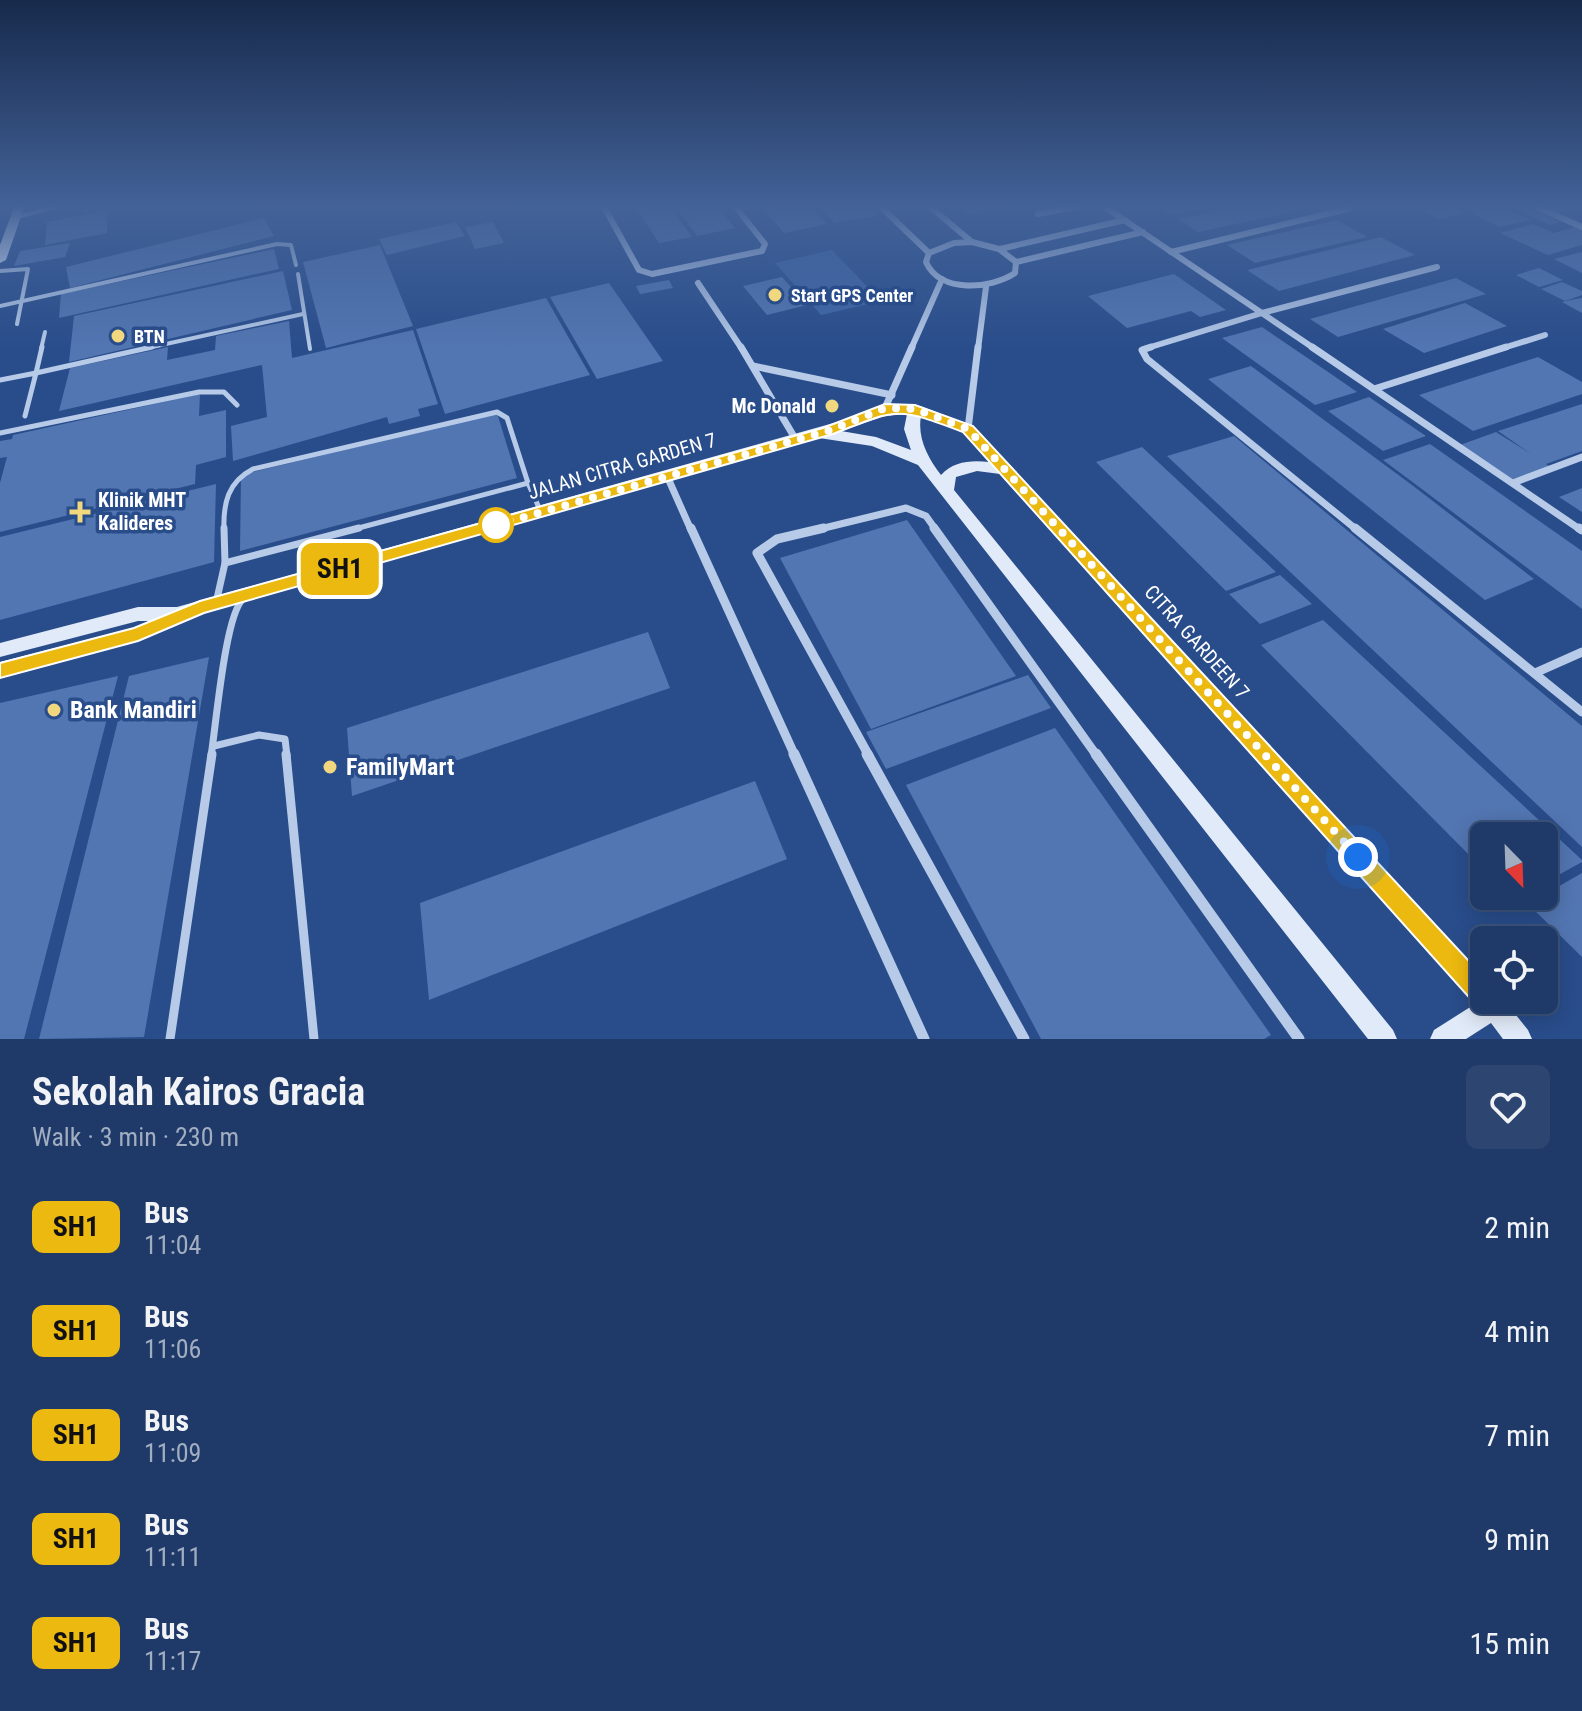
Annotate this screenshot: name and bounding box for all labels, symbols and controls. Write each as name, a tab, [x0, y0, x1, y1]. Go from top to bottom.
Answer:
place label: Start GPS Center	[791, 285, 913, 306]
marker: Start GPS Center	[766, 286, 784, 304]
place label: BTN	[134, 326, 165, 347]
marker: BTN	[109, 327, 127, 345]
place label: Mc Donald	[732, 394, 816, 418]
marker: Mc Donald	[823, 397, 841, 415]
street label: JALAN CITRA GARDEN 7	[525, 428, 719, 504]
place label: Klinik MHT Kalideres	[98, 488, 186, 535]
marker: Klinik MHT Kalideres	[69, 501, 91, 523]
unlabelled marker	[479, 508, 513, 542]
line badge: SH1	[294, 543, 386, 595]
text: SH1	[317, 552, 363, 585]
street label: CITRA GARDEEN 7	[1139, 580, 1255, 704]
place label: Bank Mandiri	[70, 696, 197, 724]
marker: Bank Mandiri	[45, 701, 63, 719]
place label: FamilyMart	[346, 753, 454, 781]
marker: FamilyMart	[321, 758, 339, 776]
north arrow	[1470, 822, 1558, 910]
map controls	[1470, 822, 1558, 1014]
your location	[1338, 837, 1378, 877]
button: locate	[1470, 926, 1558, 1014]
button: heart	[1466, 1065, 1550, 1149]
text: Sekolah Kairos Gracia	[32, 1070, 365, 1114]
text: Walk · 3 min · 230 m	[32, 1122, 239, 1152]
text: Bus	[144, 1195, 189, 1230]
text: SH1	[53, 1210, 99, 1243]
text: 2 min	[1484, 1210, 1550, 1245]
text: 11:04	[144, 1230, 201, 1260]
text: Bus	[144, 1299, 189, 1334]
text: SH1	[53, 1314, 99, 1347]
text: 4 min	[1484, 1314, 1550, 1349]
text: 11:06	[144, 1334, 201, 1364]
text: Bus	[144, 1403, 189, 1438]
text: SH1	[53, 1418, 99, 1451]
text: 7 min	[1484, 1418, 1550, 1453]
text: 11:09	[144, 1438, 201, 1468]
text: Bus	[144, 1507, 189, 1542]
text: SH1	[53, 1522, 99, 1555]
text: 9 min	[1484, 1522, 1550, 1557]
text: 11:11	[144, 1542, 201, 1572]
text: Bus	[144, 1611, 189, 1646]
text: SH1	[53, 1626, 99, 1659]
text: 15 min	[1469, 1626, 1550, 1661]
text: 11:17	[144, 1646, 201, 1676]

